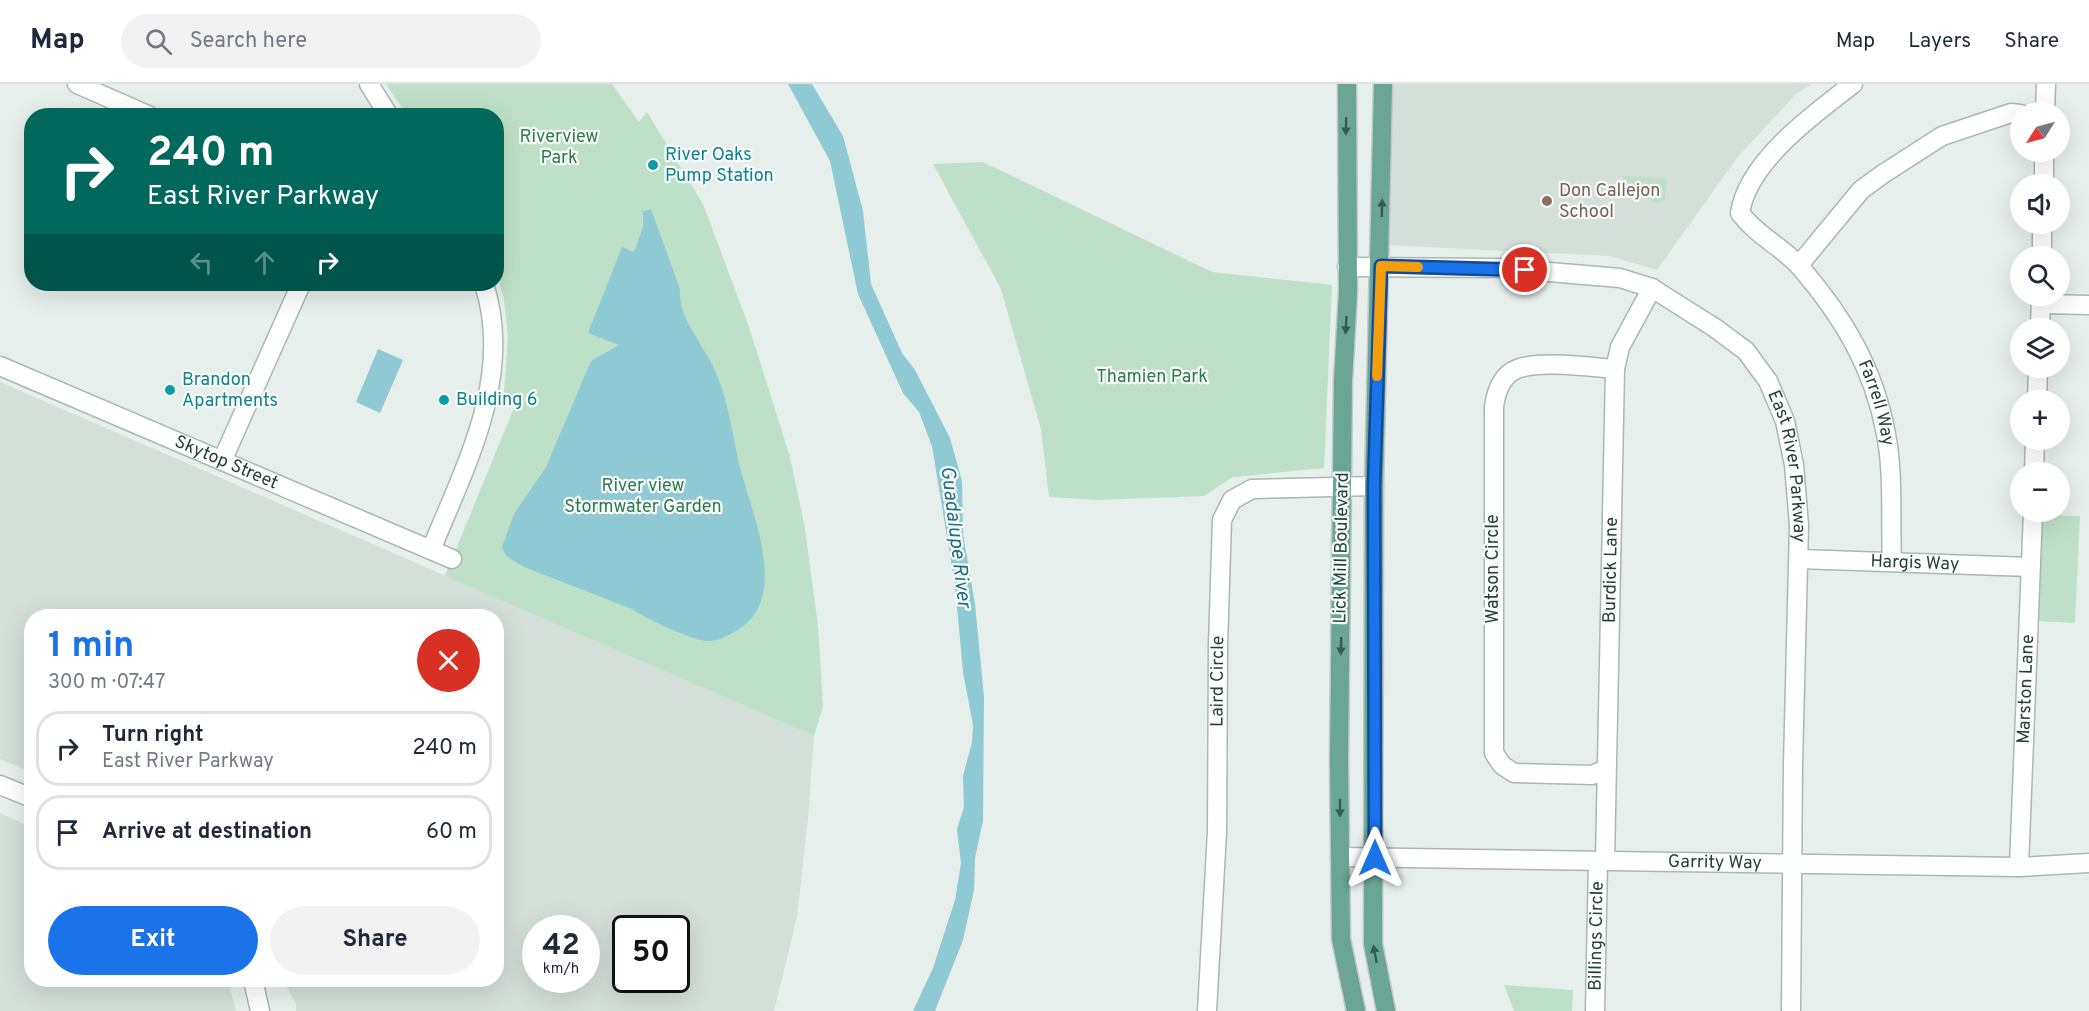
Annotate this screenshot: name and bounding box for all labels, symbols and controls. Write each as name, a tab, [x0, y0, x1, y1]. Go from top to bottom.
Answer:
search box	[121, 14, 541, 68]
text: Map	[30, 23, 85, 59]
icon: search	[142, 25, 175, 58]
text: Search here	[190, 28, 307, 55]
text: Map	[1836, 28, 1875, 55]
text: Layers	[1908, 28, 1971, 55]
text: Share	[2004, 28, 2059, 55]
north arrow	[2010, 102, 2070, 162]
map controls	[2010, 102, 2070, 522]
one-way arrow	[1341, 117, 1351, 136]
park label: Riverview Park	[520, 126, 599, 170]
text: 240 m	[147, 128, 275, 181]
icon: right	[48, 132, 126, 210]
place label: River Oaks Pump Station	[665, 144, 774, 188]
marker: River Oaks Pump Station	[646, 158, 660, 172]
button: sound	[2010, 174, 2070, 234]
text: East River Parkway	[147, 180, 379, 214]
place label: Don Callejon School	[1559, 180, 1660, 224]
marker: Don Callejon School	[1540, 194, 1554, 208]
one-way arrow	[1377, 198, 1386, 217]
pin	[1499, 244, 1550, 295]
icon: left	[185, 246, 218, 279]
icon: ahead	[248, 246, 281, 279]
icon: right	[311, 246, 344, 279]
button: search	[2010, 246, 2070, 306]
icon: arrive	[1508, 253, 1541, 286]
one-way arrow	[1341, 316, 1350, 335]
button: layers	[2010, 318, 2070, 378]
street label: Farrell Way	[1852, 356, 1899, 447]
park label: Thamien Park	[1096, 366, 1208, 389]
place label: Brandon Apartments	[182, 369, 278, 413]
marker: Brandon Apartments	[163, 383, 177, 397]
street label: East River Parkway	[1762, 387, 1811, 543]
place label: Building 6	[456, 389, 537, 412]
button: +	[2010, 390, 2070, 450]
marker: Building 6	[437, 393, 451, 407]
street label: Skytop Street	[171, 430, 282, 495]
button: −	[2010, 462, 2070, 522]
water label: Guadalupe River	[933, 464, 977, 611]
street label: Lick Mill Boulevard	[1329, 472, 1355, 624]
park label: River view Stormwater Garden	[564, 475, 722, 519]
street label: Watson Circle	[1482, 514, 1505, 624]
street label: Burdick Lane	[1598, 517, 1623, 623]
street label: Hargis Way	[1870, 550, 1960, 576]
text: 1 min	[48, 624, 134, 670]
button: close	[417, 629, 480, 692]
street label: Marston Lane	[2012, 634, 2040, 744]
street label: Laird Circle	[1206, 635, 1230, 727]
one-way arrow	[1336, 637, 1346, 656]
text: 300 m · 07:47	[48, 670, 165, 696]
text: Turn right	[102, 722, 204, 749]
icon: right	[51, 732, 84, 765]
text: 240 m	[412, 735, 477, 762]
text: East River Parkway	[102, 749, 274, 775]
one-way arrow	[1335, 798, 1345, 817]
icon: arrive	[51, 816, 84, 849]
text: Arrive at destination	[102, 819, 312, 846]
text: 60 m	[426, 819, 477, 846]
position arrow	[1343, 826, 1407, 890]
street label: Garrity Way	[1668, 850, 1762, 875]
street label: Billings Circle	[1584, 881, 1609, 991]
button: Exit	[48, 906, 258, 975]
button: Share	[270, 906, 480, 975]
speed limit sign: 50	[612, 915, 690, 993]
text: 42	[542, 928, 580, 965]
one-way arrow	[1370, 944, 1379, 963]
text: km/h	[543, 960, 579, 979]

